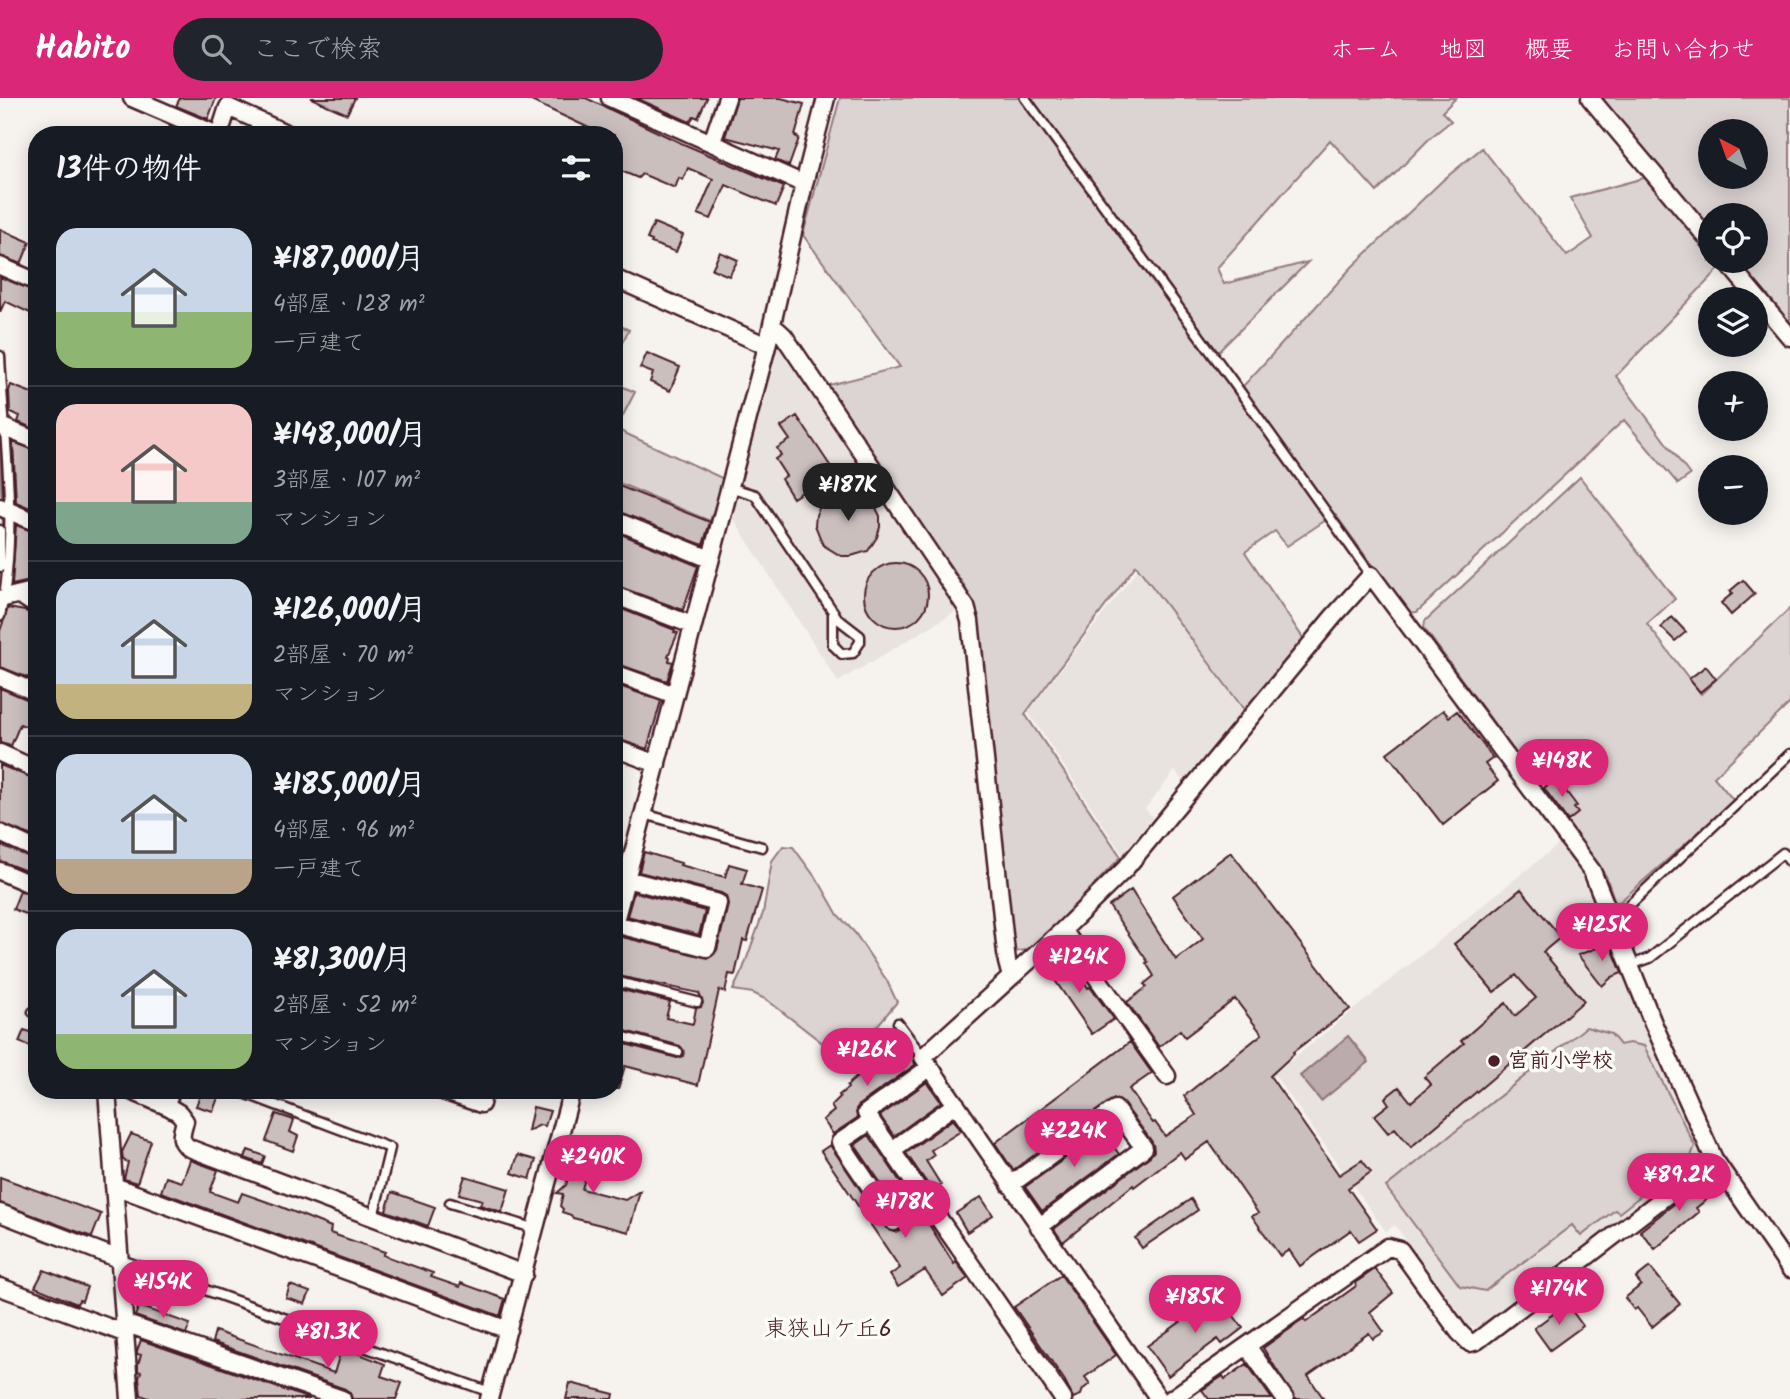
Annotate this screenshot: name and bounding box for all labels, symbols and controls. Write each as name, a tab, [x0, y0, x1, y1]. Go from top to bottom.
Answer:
search box	[173, 18, 663, 81]
text: Habito	[35, 23, 131, 76]
text: ここで検索	[253, 29, 383, 71]
icon: search	[197, 30, 235, 68]
text: ホーム	[1330, 31, 1401, 70]
text: 地図	[1439, 31, 1487, 70]
text: 概要	[1525, 31, 1573, 70]
text: お問い合わせ	[1611, 31, 1755, 70]
north arrow	[1698, 119, 1768, 189]
map controls	[1698, 119, 1768, 525]
text: 13件の物件	[56, 146, 201, 194]
icon: filters	[557, 149, 595, 187]
button: locate	[1698, 203, 1768, 273]
text: ¥187,000/月	[273, 236, 425, 284]
icon: home	[112, 256, 196, 340]
text: 4部屋 · 128 m²	[273, 287, 425, 323]
button: layers	[1698, 287, 1768, 357]
text: 一戸建て	[273, 326, 365, 362]
button: +	[1698, 371, 1768, 441]
text: ¥148,000/月	[273, 412, 427, 460]
icon: home	[112, 432, 196, 516]
button: −	[1698, 455, 1768, 525]
text: 3部屋 · 107 m²	[273, 463, 420, 499]
pin: ¥187K	[799, 464, 897, 523]
text: ¥187K	[818, 468, 878, 504]
text: マンション	[273, 502, 387, 538]
text: ¥126,000/月	[273, 587, 427, 635]
icon: home	[112, 607, 196, 691]
text: 2部屋 · 70 m²	[273, 638, 413, 674]
text: マンション	[273, 677, 387, 713]
pin: ¥148K	[1513, 740, 1611, 799]
text: ¥148K	[1531, 744, 1593, 780]
text: ¥185,000/月	[273, 762, 426, 810]
icon: home	[112, 782, 196, 866]
text: 4部屋 · 96 m²	[273, 813, 414, 849]
text: 一戸建て	[273, 852, 365, 888]
pin: ¥125K	[1553, 904, 1651, 963]
text: ¥125K	[1572, 908, 1632, 944]
pin: ¥124K	[1030, 936, 1128, 995]
text: ¥81,300/月	[273, 937, 412, 985]
text: ¥124K	[1049, 940, 1109, 976]
icon: home	[112, 957, 196, 1041]
text: 2部屋 · 52 m²	[273, 988, 417, 1024]
text: マンション	[273, 1027, 387, 1063]
pin: ¥126K	[818, 1028, 916, 1088]
text: ¥126K	[837, 1033, 897, 1069]
place label: 宮前小学校	[1508, 1045, 1613, 1078]
marker: 宮前小学校	[1486, 1053, 1502, 1069]
pin: ¥224K	[1025, 1110, 1123, 1169]
text: ¥224K	[1040, 1114, 1108, 1150]
pin: ¥240K	[544, 1136, 642, 1195]
text: ¥240K	[560, 1140, 626, 1176]
pin: ¥89.2K	[1622, 1154, 1736, 1213]
text: ¥89.2K	[1643, 1158, 1715, 1194]
pin: ¥178K	[856, 1180, 954, 1240]
text: ¥178K	[875, 1185, 935, 1221]
pin: ¥154K	[114, 1260, 212, 1320]
text: ¥154K	[133, 1265, 193, 1301]
pin: ¥174K	[1510, 1268, 1608, 1327]
text: ¥174K	[1530, 1272, 1588, 1308]
pin: ¥185K	[1146, 1276, 1244, 1335]
text: ¥185K	[1165, 1280, 1225, 1316]
pin: ¥81.3K	[271, 1310, 385, 1370]
district label: 東狭山ケ丘6	[764, 1312, 892, 1348]
text: ¥81.3K	[295, 1315, 361, 1351]

